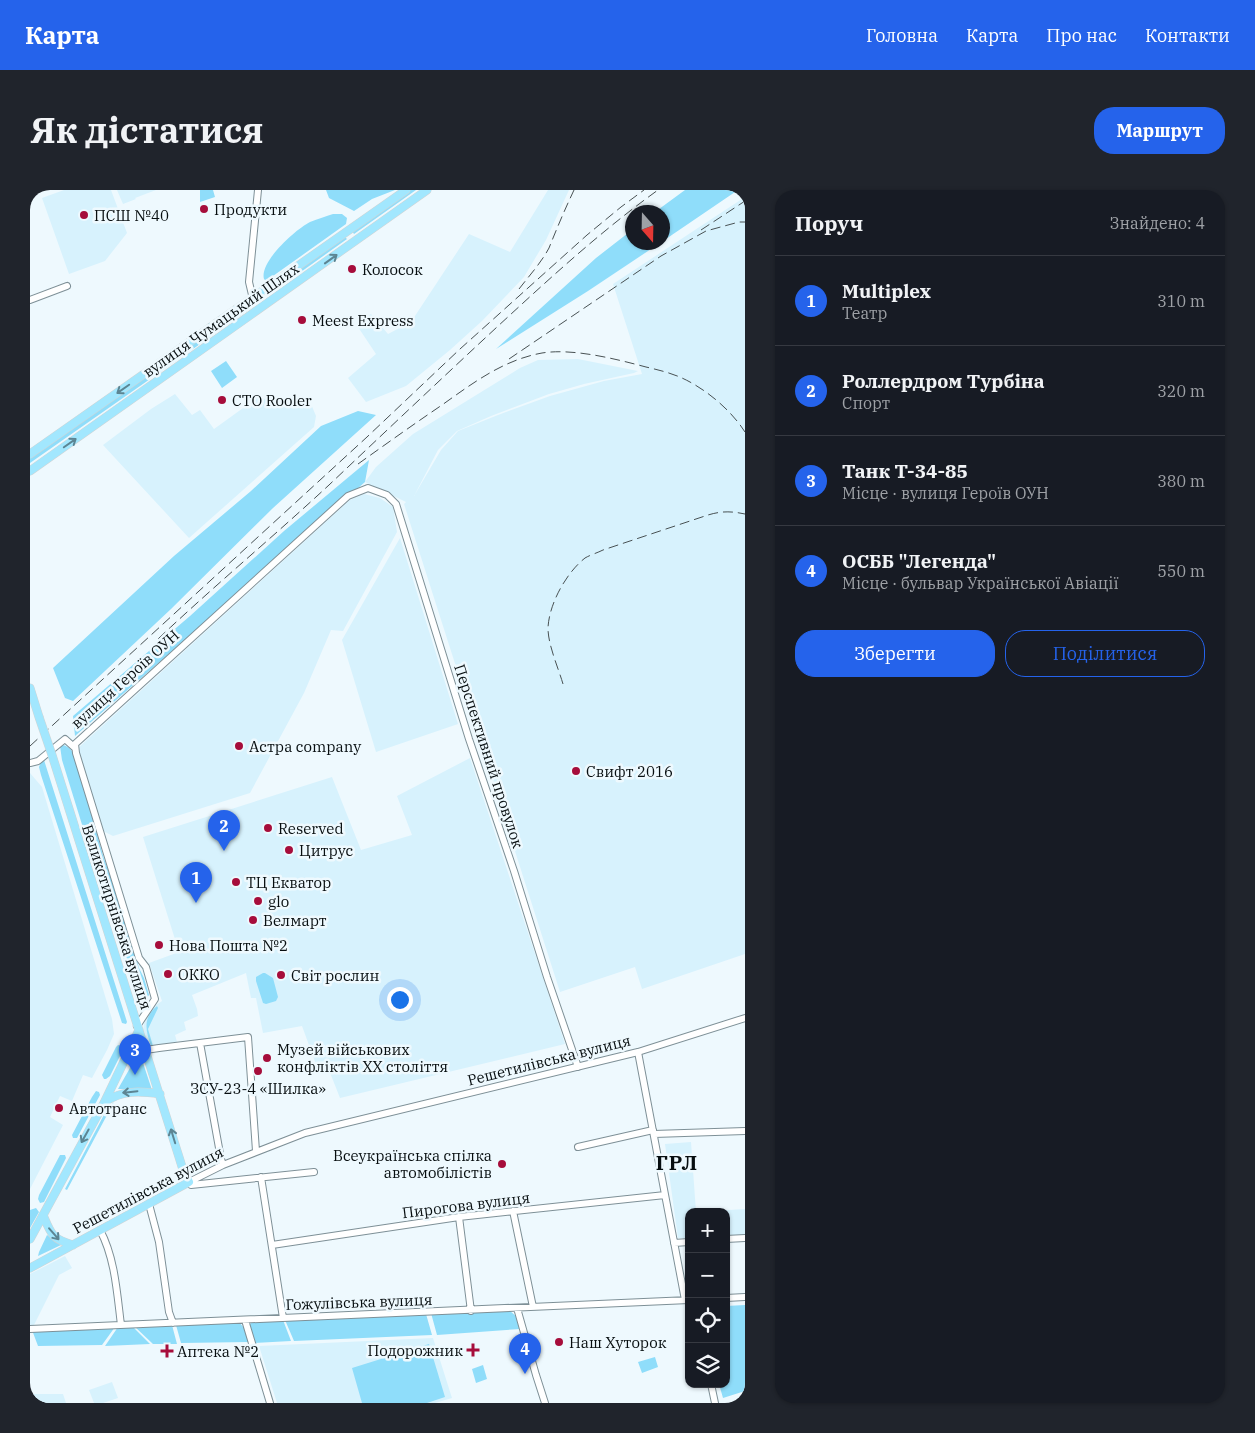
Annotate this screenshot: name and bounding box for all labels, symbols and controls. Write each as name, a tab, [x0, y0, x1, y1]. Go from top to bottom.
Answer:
text: Карта	[25, 19, 100, 51]
text: Головна	[866, 24, 938, 47]
text: Карта	[966, 24, 1018, 47]
text: Про нас	[1046, 24, 1117, 47]
text: Контакти	[1145, 24, 1230, 47]
text: Як дістатися	[30, 107, 264, 153]
button: Маршрут	[1094, 107, 1225, 154]
place label: Продукти	[214, 200, 287, 219]
marker: Продукти	[198, 203, 210, 215]
north arrow	[625, 205, 670, 250]
place label: ПСШ №40	[94, 206, 169, 225]
marker: ПСШ №40	[78, 209, 90, 221]
text: Поруч	[795, 209, 863, 237]
text: Знайдено: 4	[1110, 213, 1205, 233]
one-way arrow	[324, 254, 338, 264]
street label: вулиця Чумацький Шлях	[139, 259, 303, 381]
place label: Колосок	[362, 260, 423, 279]
marker: Колосок	[346, 263, 358, 275]
text: Multiplex	[842, 279, 931, 303]
text: 1	[806, 291, 816, 311]
text: 310 m	[1157, 291, 1205, 311]
text: Театр	[842, 303, 887, 323]
place label: Meest Express	[312, 311, 414, 330]
marker: Meest Express	[296, 314, 308, 326]
text: Роллердром Турбіна	[842, 369, 1045, 393]
text: 2	[806, 381, 816, 401]
text: 320 m	[1157, 381, 1205, 401]
one-way arrow	[116, 384, 130, 394]
place label: СТО Rooler	[232, 391, 312, 410]
text: Спорт	[842, 393, 890, 413]
marker: СТО Rooler	[216, 394, 228, 406]
one-way arrow	[63, 438, 77, 448]
text: Танк Т-34-85	[842, 459, 968, 483]
text: 3	[806, 471, 816, 491]
text: 380 m	[1157, 471, 1205, 491]
text: Місце · вулиця Героїв ОУН	[842, 483, 1049, 503]
text: ОСББ "Легенда"	[842, 549, 996, 573]
text: 4	[806, 561, 816, 581]
text: 550 m	[1157, 561, 1205, 581]
text: Місце · бульвар Української Авіації	[842, 573, 1118, 593]
street label: вулиця Героїв ОУН	[67, 626, 183, 732]
button: Зберегти	[795, 630, 995, 677]
button: Поділитися	[1005, 630, 1205, 677]
street label: Перспективний провулок	[450, 662, 528, 851]
place label: Астра company	[249, 737, 361, 756]
marker: Астра company	[233, 740, 245, 752]
place label: Свифт 2016	[586, 762, 673, 781]
marker: Свифт 2016	[570, 765, 582, 777]
pin: 2	[208, 810, 240, 851]
place label: Reserved	[278, 819, 344, 838]
street label: Великотирнівська вулиця	[78, 822, 156, 1012]
marker: Reserved	[262, 822, 274, 834]
place label: Цитрус	[299, 841, 353, 860]
marker: Цитрус	[283, 844, 295, 856]
pin: 1	[180, 862, 212, 903]
place label: ТЦ Екватор	[246, 873, 331, 892]
marker: ТЦ Екватор	[230, 876, 242, 888]
place label: glo	[268, 892, 289, 911]
marker: glo	[252, 895, 264, 907]
place label: Велмарт	[263, 911, 327, 930]
marker: Велмарт	[247, 914, 259, 926]
place label: Нова Пошта №2	[169, 936, 288, 955]
marker: Нова Пошта №2	[153, 939, 165, 951]
place label: ОККО	[178, 965, 220, 984]
place label: Світ рослин	[291, 966, 380, 985]
marker: ОККО	[162, 968, 174, 980]
marker: Світ рослин	[275, 969, 287, 981]
your location	[387, 987, 413, 1013]
street label: Решетилівська вулиця	[465, 1030, 633, 1090]
pin: 3	[119, 1034, 151, 1075]
place label: Музей військових конфліктів ХХ століття	[277, 1040, 448, 1076]
marker: Музей військових конфліктів ХХ століття	[261, 1052, 273, 1064]
marker: ЗСУ-23-4 «Шилка»	[252, 1065, 264, 1077]
place label: ЗСУ-23-4 «Шилка»	[190, 1079, 326, 1098]
one-way arrow	[123, 1088, 139, 1097]
place label: Автотранс	[69, 1099, 147, 1118]
marker: Автотранс	[53, 1102, 65, 1114]
one-way arrow	[80, 1129, 90, 1143]
one-way arrow	[167, 1129, 177, 1145]
street label: Решетилівська вулиця	[69, 1142, 227, 1238]
place label: Всеукраїнська спілка автомобілістів	[333, 1146, 492, 1182]
district label: ГРЛ	[656, 1149, 698, 1176]
marker: Всеукраїнська спілка автомобілістів	[496, 1158, 508, 1170]
street label: Пирогова вулиця	[401, 1188, 531, 1222]
map controls	[685, 1208, 730, 1388]
button: +	[685, 1208, 730, 1253]
one-way arrow	[49, 1227, 60, 1240]
button: −	[685, 1253, 730, 1298]
street label: Гожулівська вулиця	[285, 1290, 433, 1314]
button: locate	[685, 1298, 730, 1343]
pin: 4	[509, 1333, 541, 1374]
place label: Наш Хуторок	[569, 1333, 667, 1352]
marker: Наш Хуторок	[553, 1336, 565, 1348]
place label: Подорожник	[367, 1341, 463, 1360]
place label: Аптека №2	[177, 1342, 259, 1361]
button: layers	[685, 1343, 730, 1388]
marker: Подорожник	[467, 1344, 479, 1356]
marker: Аптека №2	[161, 1345, 173, 1357]

